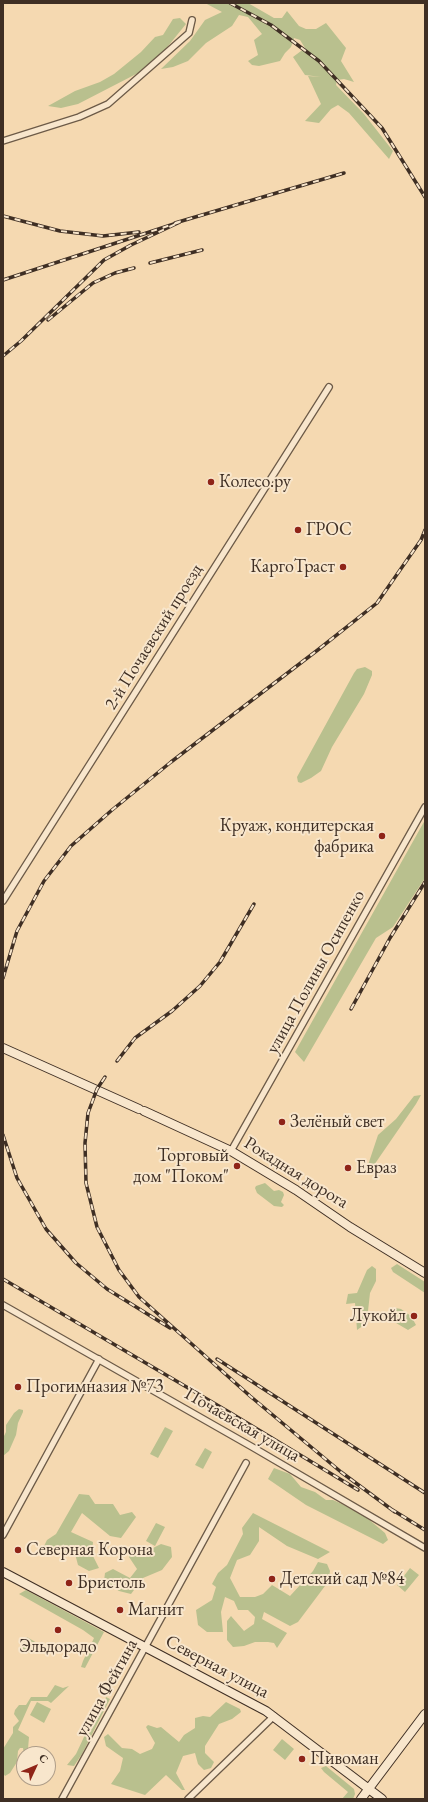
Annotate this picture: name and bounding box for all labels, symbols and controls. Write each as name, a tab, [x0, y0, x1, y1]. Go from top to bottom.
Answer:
place label: Колесо.ру	[219, 471, 291, 493]
marker: Колесо.ру	[206, 477, 216, 487]
place label: ГРОС	[306, 519, 352, 541]
marker: ГРОС	[293, 525, 303, 535]
place label: КаргоТраст	[250, 556, 335, 578]
street label: 2-й Почаевский проезд	[100, 560, 208, 714]
marker: КаргоТраст	[338, 562, 348, 572]
place label: Круаж, кондитерская фабрика	[220, 815, 374, 858]
marker: Круаж, кондитерская фабрика	[377, 831, 387, 841]
street label: улица Полины Осипенко	[262, 886, 370, 1058]
place label: Зелёный свет	[290, 1111, 384, 1133]
marker: Зелёный свет	[277, 1117, 287, 1127]
street label: Рокадная дорога	[240, 1132, 352, 1214]
place label: Торговый дом "Поком"	[133, 1145, 229, 1188]
place label: Евраз	[356, 1157, 397, 1179]
marker: Торговый дом "Поком"	[232, 1161, 242, 1171]
marker: Евраз	[343, 1163, 353, 1173]
place label: Лукойл	[350, 1305, 406, 1327]
marker: Лукойл	[409, 1311, 419, 1321]
place label: Прогимназия №73	[26, 1376, 164, 1398]
marker: Прогимназия №73	[13, 1382, 23, 1392]
street label: Почаевская улица	[180, 1383, 304, 1467]
place label: Северная Корона	[26, 1539, 153, 1561]
marker: Северная Корона	[13, 1545, 23, 1555]
place label: Детский сад №84	[280, 1568, 404, 1590]
place label: Бристоль	[77, 1572, 146, 1594]
marker: Детский сад №84	[267, 1574, 277, 1584]
marker: Бристоль	[64, 1578, 74, 1588]
place label: Магнит	[128, 1599, 184, 1621]
marker: Магнит	[115, 1605, 125, 1615]
marker: Эльдорадо	[53, 1625, 63, 1635]
street label: Северная улица	[162, 1631, 272, 1703]
street label: улица Фейгина	[71, 1635, 143, 1741]
place label: Эльдорадо	[19, 1636, 97, 1658]
north arrow	[16, 1746, 56, 1786]
place label: Пивоман	[310, 1748, 379, 1770]
text: С	[36, 1751, 52, 1766]
marker: Пивоман	[297, 1754, 307, 1764]

